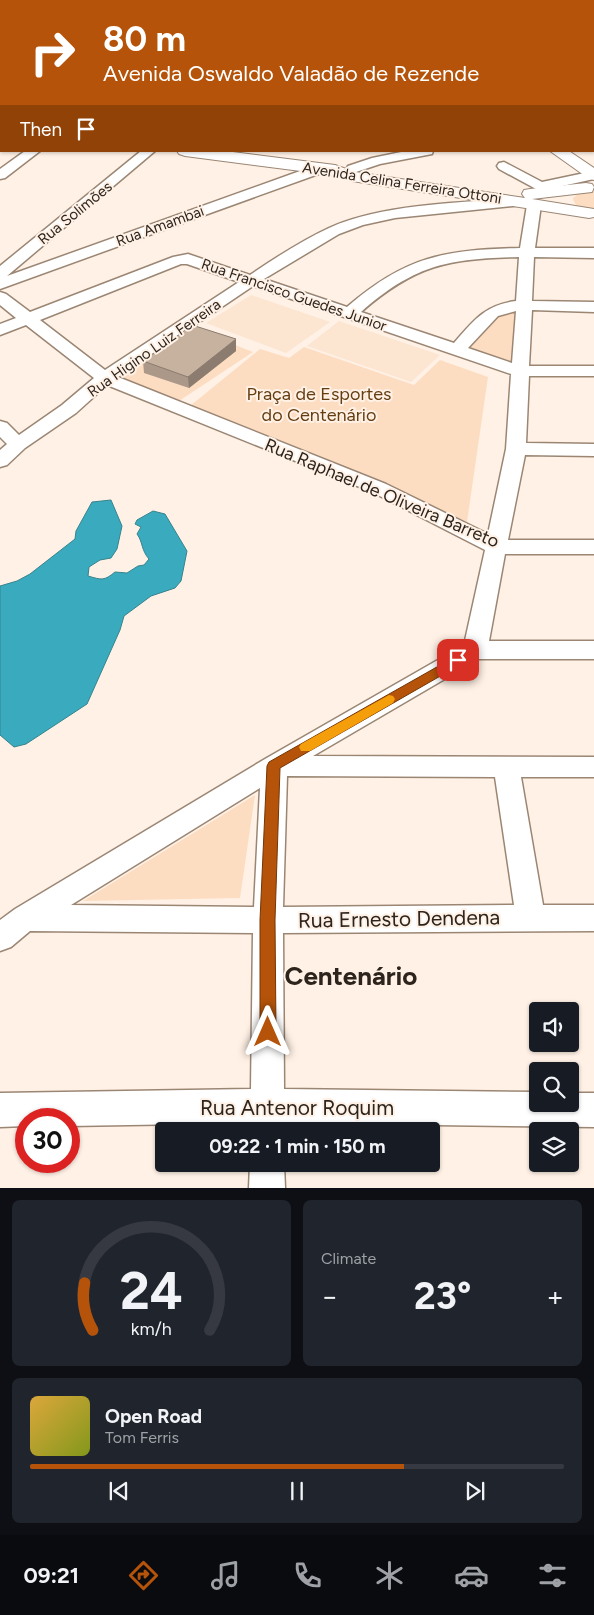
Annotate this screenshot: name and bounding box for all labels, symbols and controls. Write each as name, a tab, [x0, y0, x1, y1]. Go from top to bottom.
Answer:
text: 80 m	[103, 18, 186, 60]
icon: right	[20, 20, 85, 85]
text: Avenida Oswaldo Valadão de Rezende	[103, 60, 479, 87]
icon: arrive	[72, 115, 100, 143]
text: Then	[20, 118, 62, 141]
street label: Avenida Celina Ferreira Ottoni	[301, 158, 503, 208]
street label: Rua Solimões	[34, 178, 116, 248]
street label: Rua Amambai	[114, 202, 206, 250]
street label: Rua Francisco Guedes Junior	[199, 255, 389, 335]
street label: Rua Higino Luiz Ferreira	[84, 295, 224, 401]
park label: Praça de Esportes do Centenário	[247, 383, 391, 426]
street label: Rua Raphael de Oliveira Barreto	[261, 434, 503, 552]
pin	[437, 639, 479, 681]
icon: arrive	[444, 646, 472, 674]
street label: Rua Ernesto Dendena	[298, 904, 500, 933]
district label: Centenário	[285, 960, 417, 992]
map controls	[529, 1002, 579, 1172]
button: sound	[529, 1002, 579, 1052]
position arrow	[241, 1005, 293, 1057]
button: search	[529, 1062, 579, 1112]
street label: Rua Antenor Roquim	[200, 1095, 394, 1120]
speed limit sign: 30	[15, 1108, 80, 1173]
button: layers	[529, 1122, 579, 1172]
text: 09:22 · 1 min · 150 m	[209, 1135, 386, 1158]
text: Climate	[321, 1249, 376, 1268]
text: 24	[120, 1260, 183, 1322]
text: 23°	[414, 1273, 471, 1319]
text: −	[321, 1279, 338, 1313]
text: +	[547, 1279, 564, 1313]
text: km/h	[131, 1318, 172, 1339]
text: Open Road	[105, 1405, 202, 1428]
text: Tom Ferris	[105, 1428, 179, 1447]
icon: previous	[105, 1477, 133, 1505]
icon: pause	[283, 1477, 311, 1505]
icon: next	[461, 1477, 489, 1505]
icon: directions	[126, 1558, 161, 1593]
icon: music	[208, 1558, 243, 1593]
icon: phone	[290, 1558, 325, 1593]
icon: climate	[372, 1558, 407, 1593]
icon: car	[454, 1558, 489, 1593]
icon: filters	[535, 1558, 570, 1593]
text: 09:21	[23, 1562, 79, 1589]

